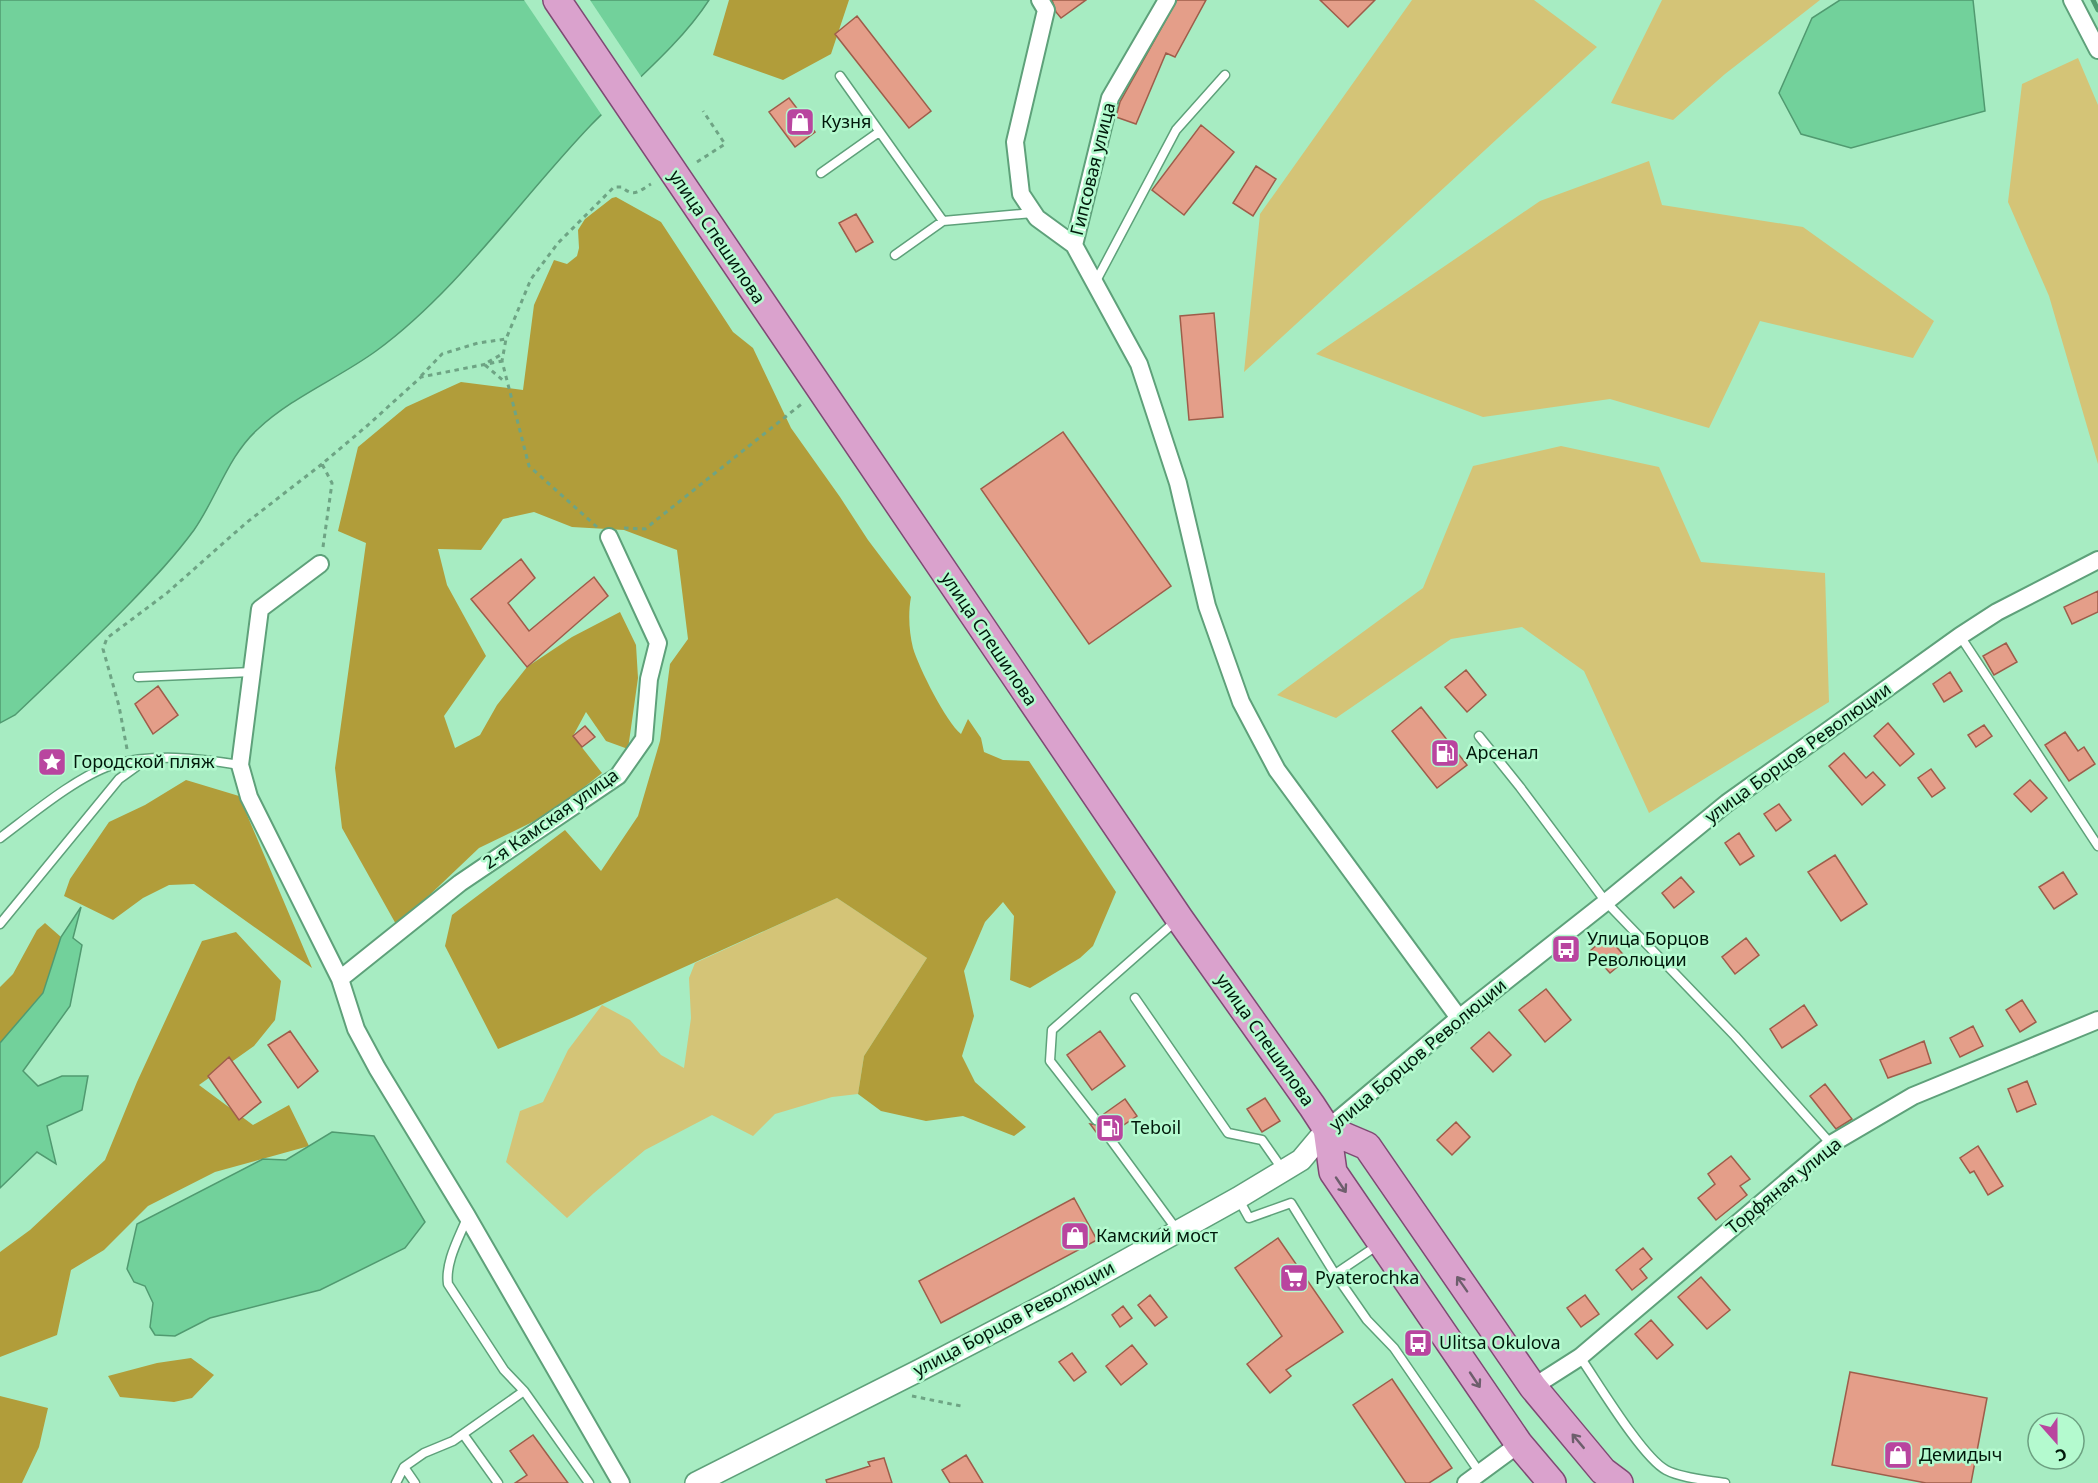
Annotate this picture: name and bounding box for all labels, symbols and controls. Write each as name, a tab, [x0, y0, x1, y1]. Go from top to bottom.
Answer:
street label: Гипсовая улица	[1064, 100, 1120, 238]
shop icon: Кузня	[784, 106, 816, 138]
place label: Кузня	[821, 109, 871, 133]
street label: улица Спешилова	[664, 165, 772, 308]
street label: улица Спешилова	[936, 567, 1044, 710]
street label: улица Борцов Революции	[1699, 676, 1895, 828]
fuel station icon: Арсенал	[1429, 737, 1461, 769]
place label: Арсенал	[1466, 740, 1539, 764]
place icon: Городской пляж	[36, 746, 68, 778]
place label: Городской пляж	[73, 749, 215, 773]
street label: 2-я Камская улица	[478, 762, 623, 874]
place label: Улица Борцов Революции	[1587, 926, 1709, 971]
bus stop icon: Улица Борцов Революции	[1550, 933, 1582, 965]
street label: улица Спешилова	[1211, 968, 1321, 1111]
street label: улица Борцов Революции	[1324, 973, 1511, 1136]
fuel station icon: Teboil	[1094, 1112, 1126, 1144]
place label: Teboil	[1131, 1115, 1181, 1139]
street label: Торфяная улица	[1721, 1131, 1846, 1239]
one-way arrow	[1335, 1176, 1347, 1193]
shop icon: Камский мост	[1059, 1220, 1091, 1252]
place label: Камский мост	[1096, 1223, 1219, 1247]
street label: улица Борцов Революции	[909, 1255, 1118, 1381]
supermarket icon: Pyaterochka	[1278, 1262, 1310, 1294]
place label: Pyaterochka	[1315, 1265, 1419, 1289]
one-way arrow	[1456, 1276, 1469, 1293]
bus stop icon: Ulitsa Okulova	[1402, 1327, 1434, 1359]
place label: Ulitsa Okulova	[1439, 1330, 1561, 1354]
one-way arrow	[1469, 1372, 1481, 1388]
north arrow	[2026, 1411, 2086, 1471]
one-way arrow	[1572, 1433, 1585, 1449]
shop icon: Демидыч	[1882, 1439, 1914, 1471]
place label: Демидыч	[1919, 1442, 2002, 1466]
text: С	[2053, 1443, 2070, 1467]

